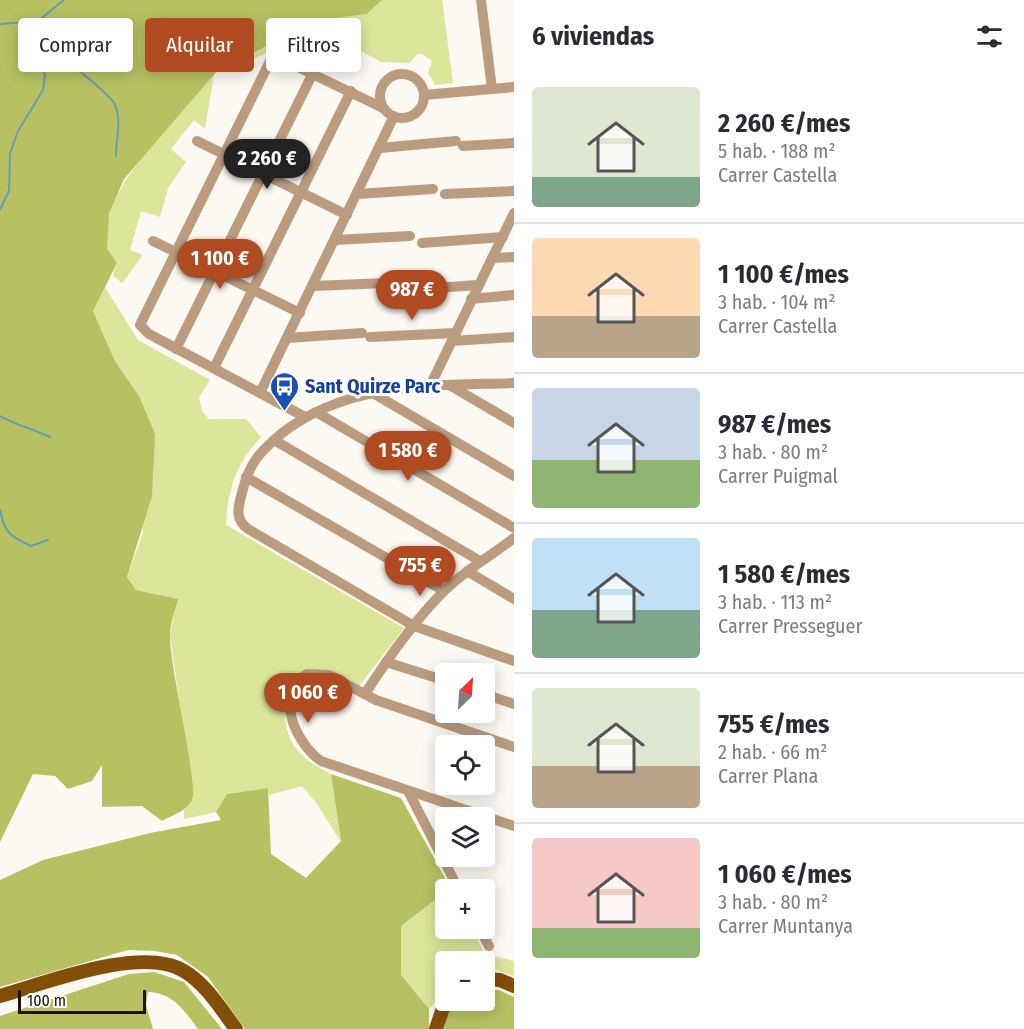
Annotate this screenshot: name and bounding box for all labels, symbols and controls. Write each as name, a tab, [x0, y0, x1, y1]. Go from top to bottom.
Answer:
chip: Comprar	[18, 18, 133, 72]
chip: Alquilar	[145, 18, 254, 72]
chip: Filtros	[266, 18, 361, 72]
icon: filters	[973, 20, 1006, 53]
text: 6 viviendas	[532, 21, 654, 52]
text: 2 260 €/mes	[718, 108, 850, 139]
icon: home	[580, 111, 652, 183]
pin: 2 260 €	[212, 139, 322, 190]
text: 5 hab. · 188 m²	[718, 139, 836, 163]
text: 2 260 €	[238, 146, 296, 170]
text: Carrer Castella	[718, 163, 837, 187]
pin: 1 100 €	[165, 239, 275, 290]
text: 1 100 €	[191, 246, 249, 270]
text: 1 100 €/mes	[718, 259, 849, 290]
icon: home	[580, 262, 652, 334]
pin: 987 €	[370, 270, 454, 321]
text: 987 €	[390, 277, 434, 301]
text: 3 hab. · 104 m²	[718, 290, 836, 314]
text: Carrer Castella	[718, 314, 837, 338]
bus stop icon: Sant Quirze Parc	[268, 370, 300, 412]
place label: Sant Quirze Parc	[305, 374, 440, 398]
text: 987 €/mes	[718, 409, 831, 440]
icon: home	[580, 412, 652, 484]
pin: 1 580 €	[353, 431, 463, 482]
text: 1 580 €	[379, 438, 437, 462]
text: 3 hab. · 80 m²	[718, 440, 828, 464]
text: Carrer Puigmal	[718, 464, 838, 488]
pin: 755 €	[378, 546, 462, 597]
text: 755 €	[399, 553, 441, 577]
text: 1 580 €/mes	[718, 559, 850, 590]
icon: home	[580, 562, 652, 634]
text: 3 hab. · 113 m²	[718, 590, 832, 614]
text: Carrer Presseguer	[718, 614, 862, 638]
north arrow	[435, 663, 495, 723]
map controls	[435, 663, 495, 1011]
pin: 1 060 €	[253, 673, 363, 724]
text: 1 060 €	[278, 680, 338, 704]
text: 755 €/mes	[718, 709, 829, 740]
icon: home	[580, 712, 652, 784]
button: locate	[435, 735, 495, 795]
text: 2 hab. · 66 m²	[718, 740, 827, 764]
text: Carrer Plana	[718, 764, 818, 788]
button: layers	[435, 807, 495, 867]
text: 1 060 €/mes	[718, 859, 852, 890]
icon: home	[580, 862, 652, 934]
button: +	[435, 879, 495, 939]
text: 3 hab. · 80 m²	[718, 890, 828, 914]
text: Carrer Muntanya	[718, 914, 853, 938]
button: −	[435, 951, 495, 1011]
scale bar	[18, 987, 146, 1014]
text: 100 m	[27, 991, 66, 1010]

